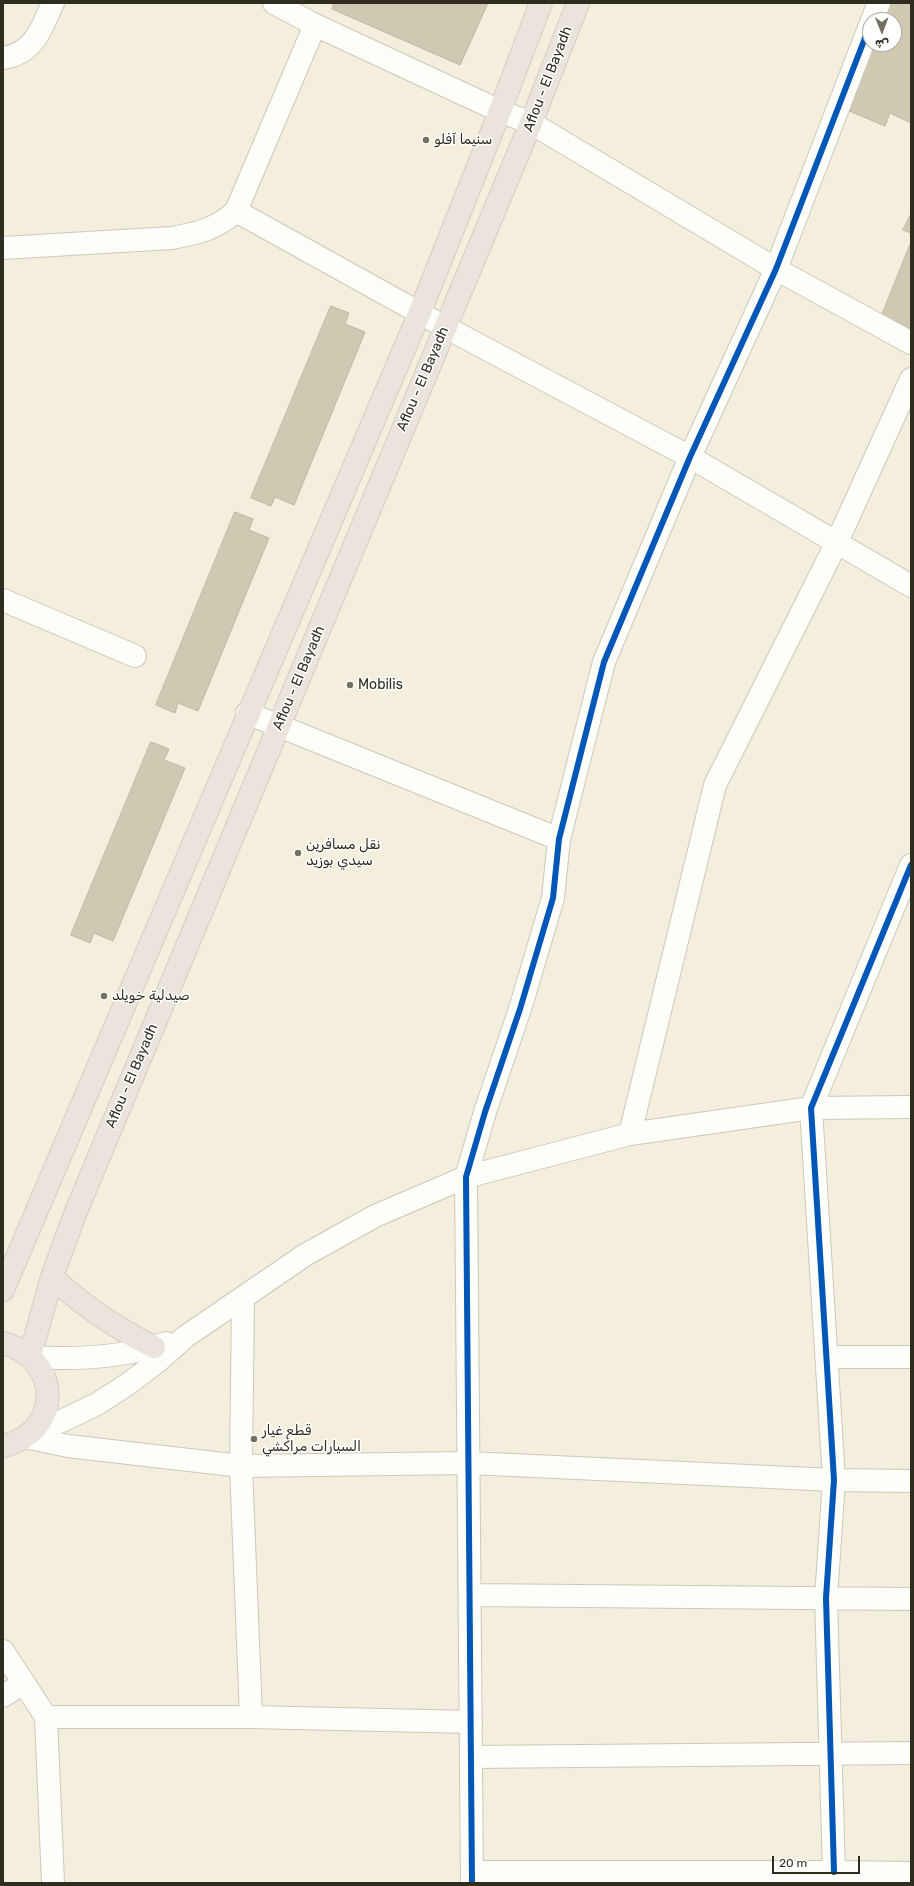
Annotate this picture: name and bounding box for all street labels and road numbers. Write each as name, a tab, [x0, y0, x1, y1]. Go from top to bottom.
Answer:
street label: Aflou - El Bayadh	[520, 24, 576, 134]
street label: Aflou - El Bayadh	[393, 324, 453, 434]
street label: Aflou - El Bayadh	[269, 623, 329, 733]
street label: Aflou - El Bayadh	[102, 1021, 162, 1131]

